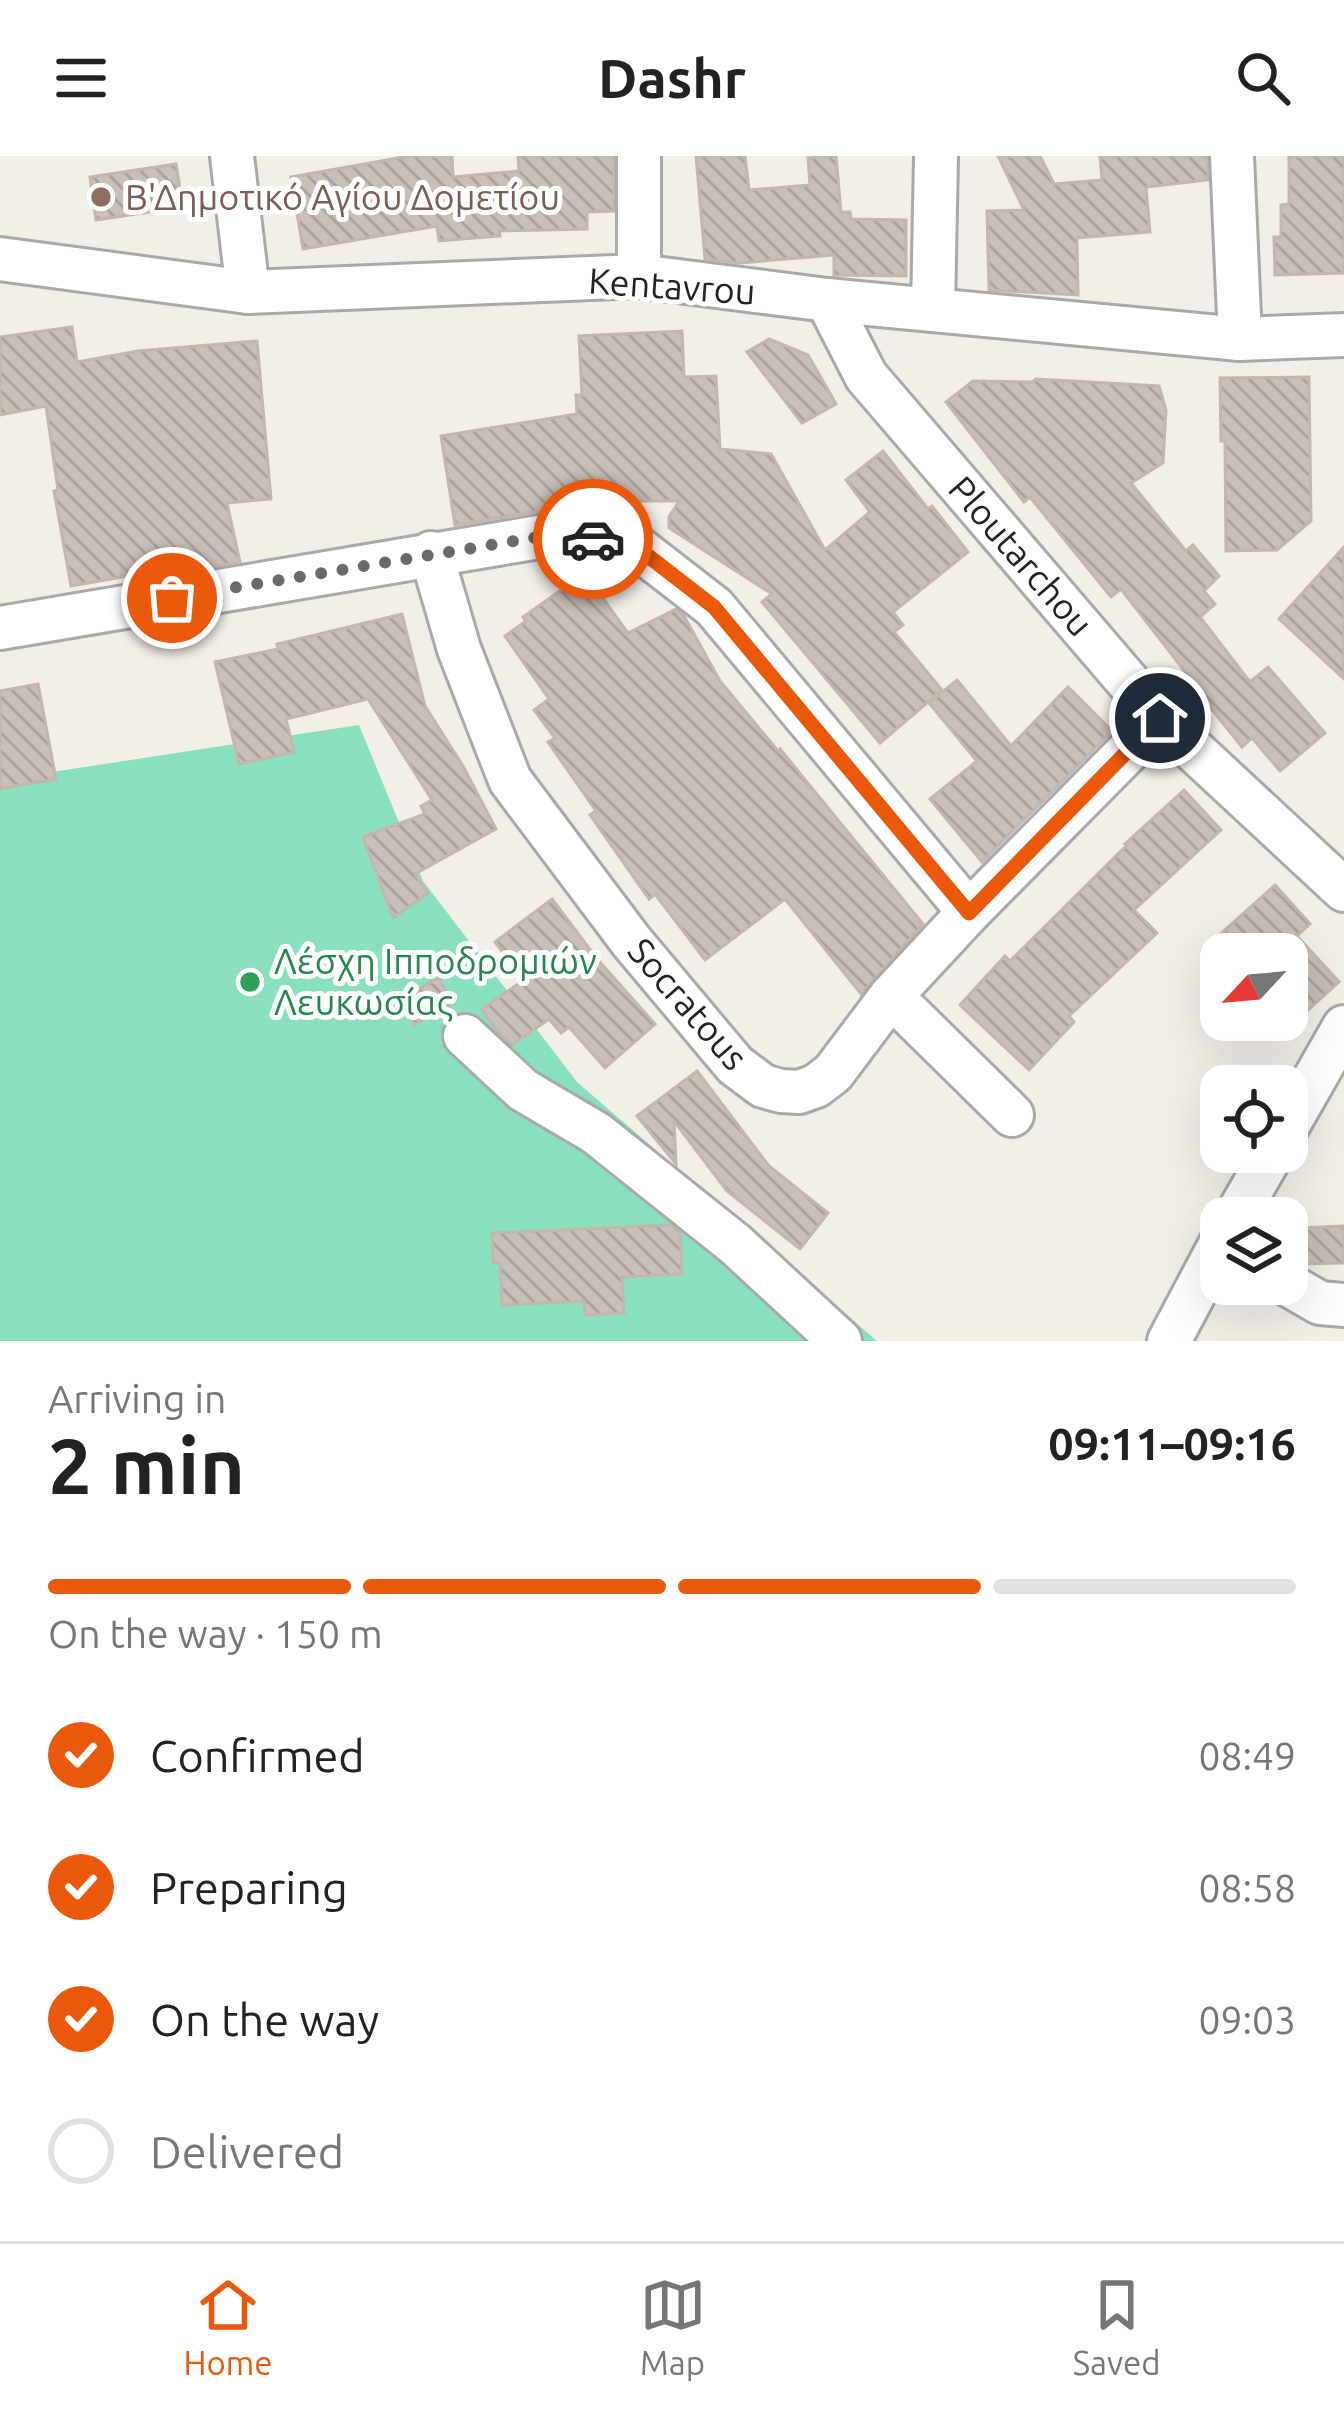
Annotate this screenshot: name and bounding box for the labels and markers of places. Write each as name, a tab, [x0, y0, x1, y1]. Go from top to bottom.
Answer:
place label: Β'Δημοτικό Αγίου Δομετίου	[125, 176, 560, 217]
marker: Β'Δημοτικό Αγίου Δομετίου	[88, 184, 114, 210]
pin	[121, 547, 223, 649]
pin	[1109, 667, 1211, 769]
place label: Λέσχη Ιπποδρομιών Λευκωσίας	[274, 940, 597, 1022]
marker: Λέσχη Ιπποδρομιών Λευκωσίας	[237, 969, 263, 995]

